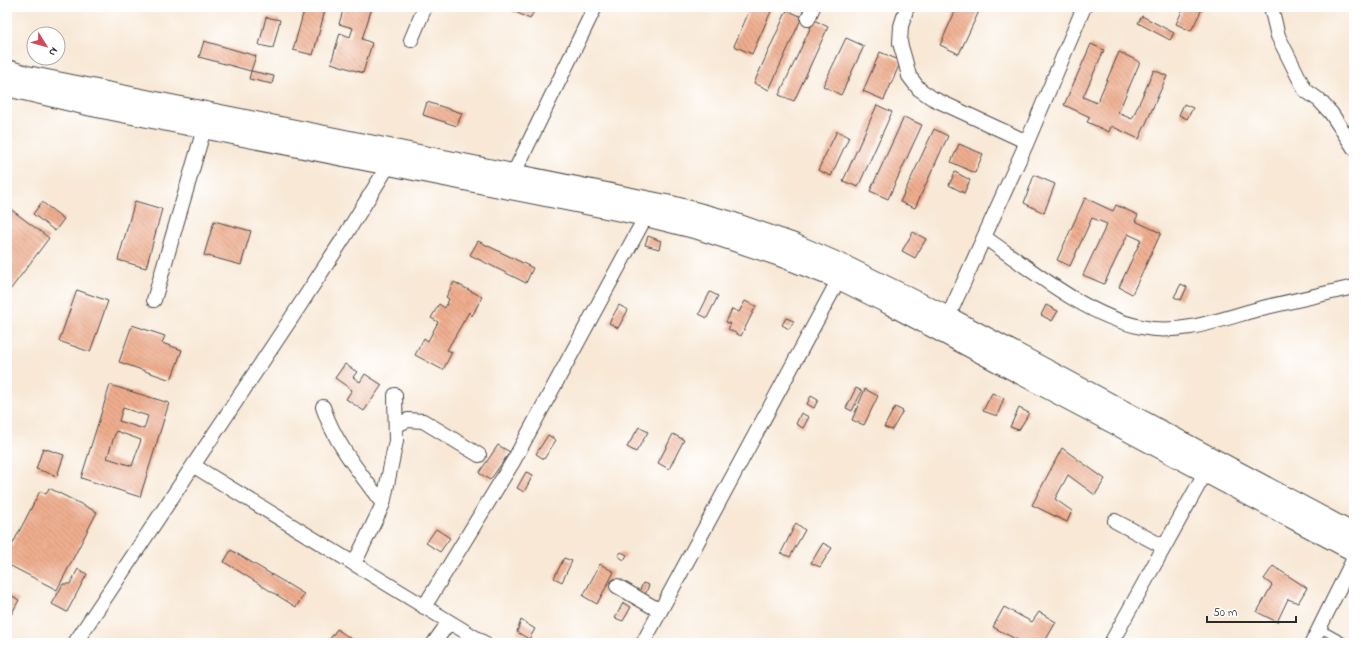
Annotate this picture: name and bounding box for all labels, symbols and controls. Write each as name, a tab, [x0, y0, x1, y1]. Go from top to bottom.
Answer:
north arrow	[26, 26, 66, 66]
text: N	[45, 44, 62, 59]
scale bar	[1207, 598, 1296, 624]
text: 50 m	[1213, 604, 1237, 622]

